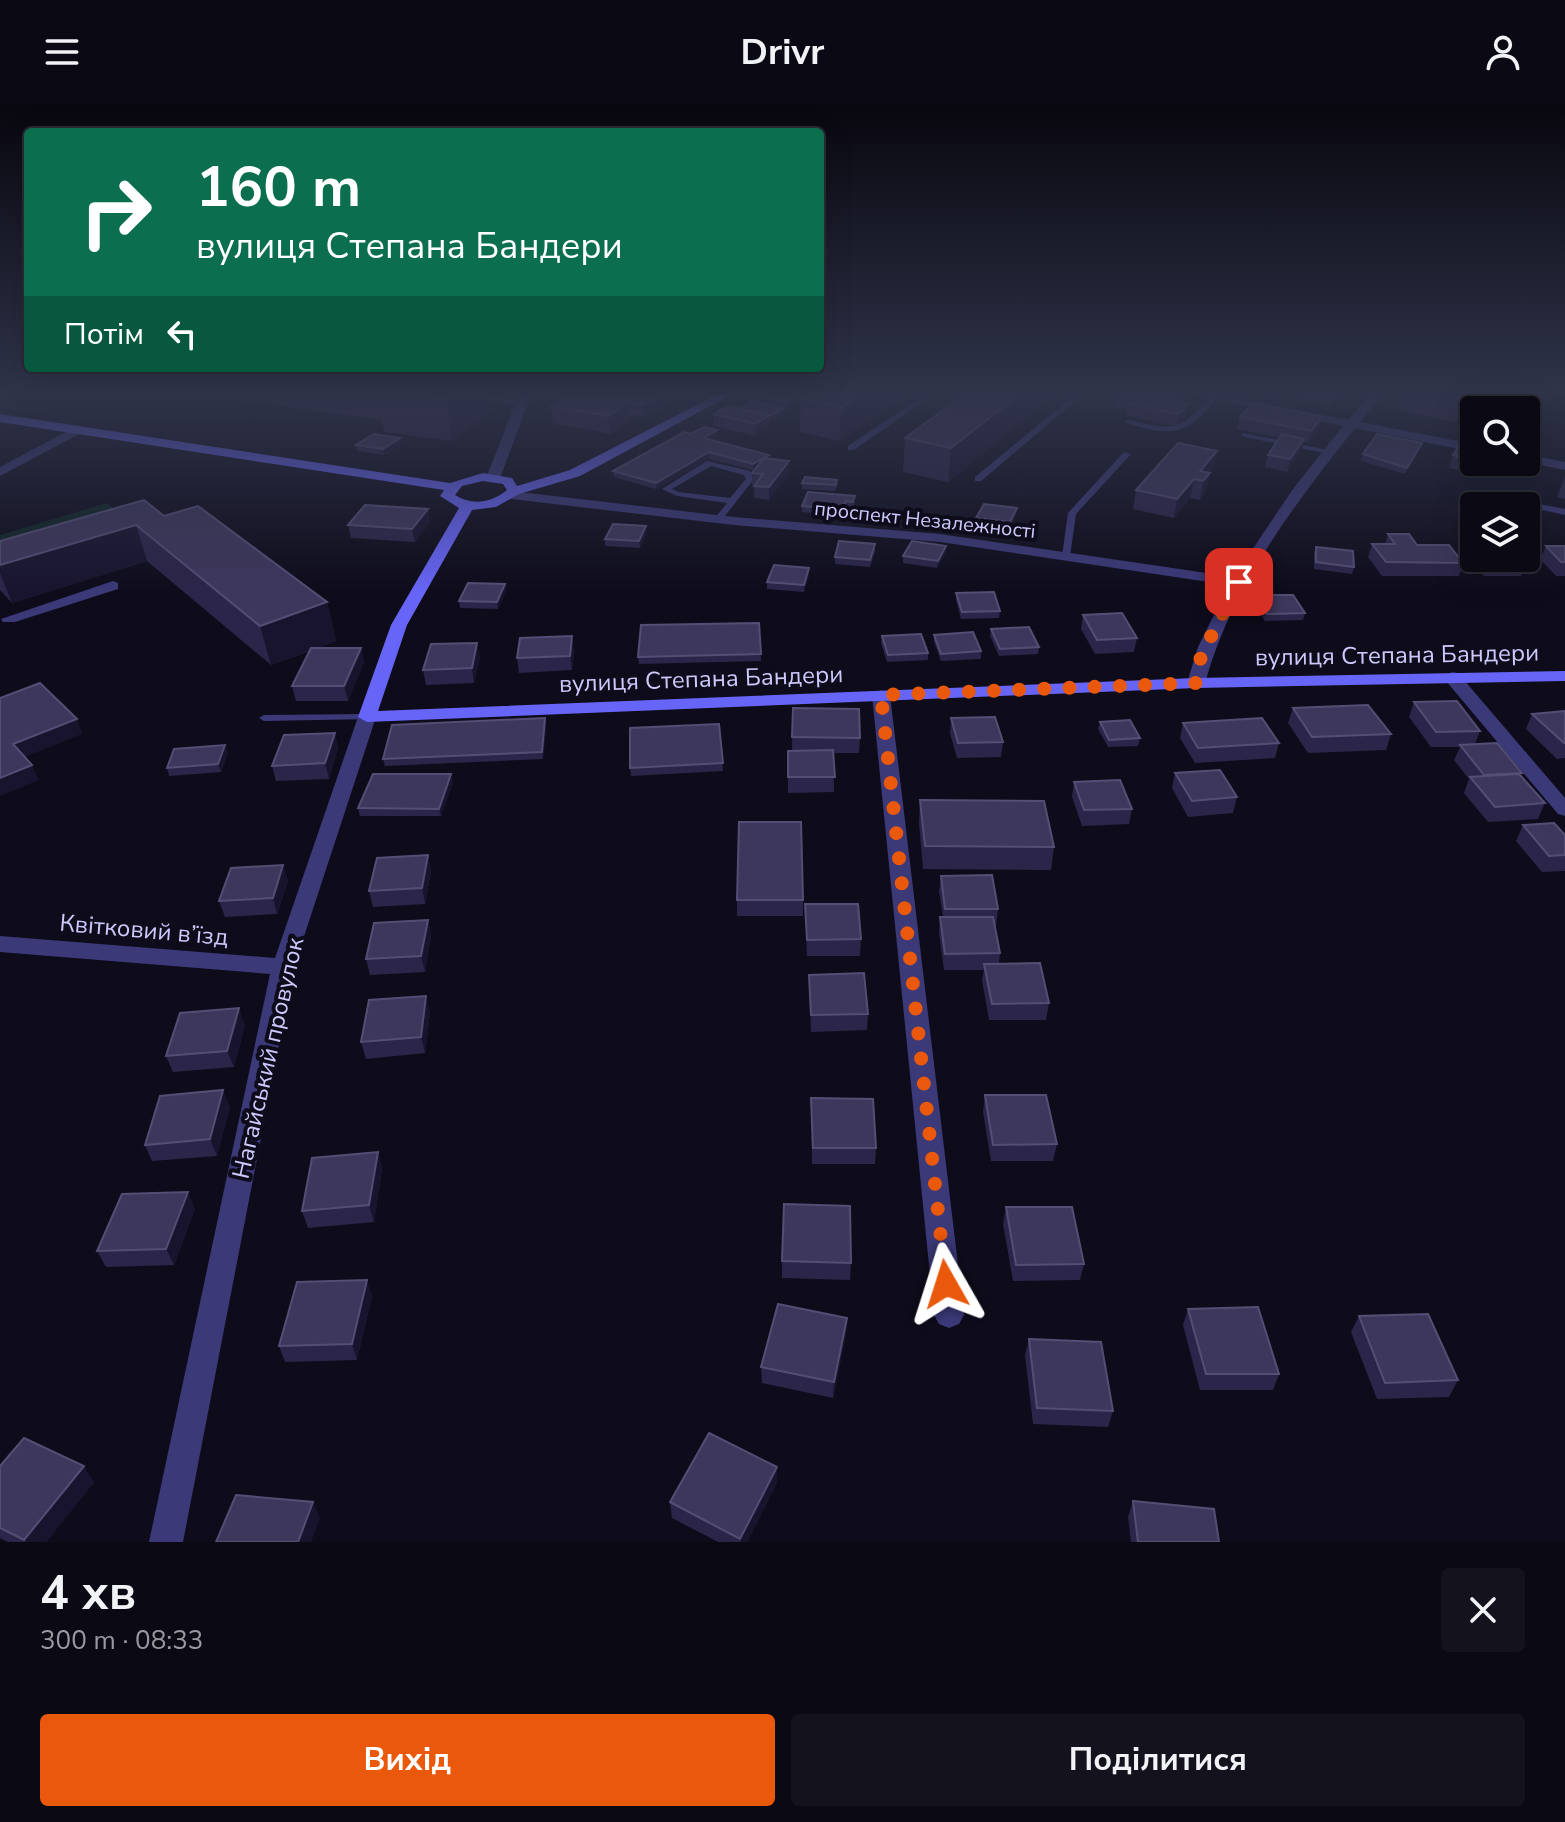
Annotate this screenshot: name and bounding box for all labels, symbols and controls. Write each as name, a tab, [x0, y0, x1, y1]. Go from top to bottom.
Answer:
text: Drivr	[741, 28, 824, 77]
icon: menu	[40, 30, 84, 74]
icon: person	[1481, 30, 1525, 74]
text: 160 m	[196, 149, 361, 226]
icon: right	[64, 160, 168, 264]
text: вулиця Степана Бандери	[196, 222, 623, 271]
icon: left	[160, 312, 204, 356]
text: Потім	[64, 314, 144, 355]
map controls	[1460, 396, 1540, 572]
button: search	[1460, 396, 1540, 476]
button: layers	[1460, 492, 1540, 572]
street label: проспект Незалежності	[813, 495, 1037, 545]
pin	[1205, 548, 1273, 616]
icon: arrive	[1217, 560, 1261, 604]
street label: вулиця Степана Бандери	[1255, 637, 1539, 673]
street label: вулиця Степана Бандери	[558, 658, 844, 700]
street label: Квітковий в’їзд	[58, 907, 230, 953]
street label: Нагайський провулок	[225, 934, 311, 1182]
position arrow	[904, 1242, 988, 1326]
text: 4 хв	[40, 1560, 136, 1626]
button: close	[1441, 1568, 1525, 1652]
text: 300 m · 08:33	[40, 1623, 203, 1658]
button: Вихід	[40, 1714, 775, 1806]
button: Поділитися	[791, 1714, 1525, 1806]

